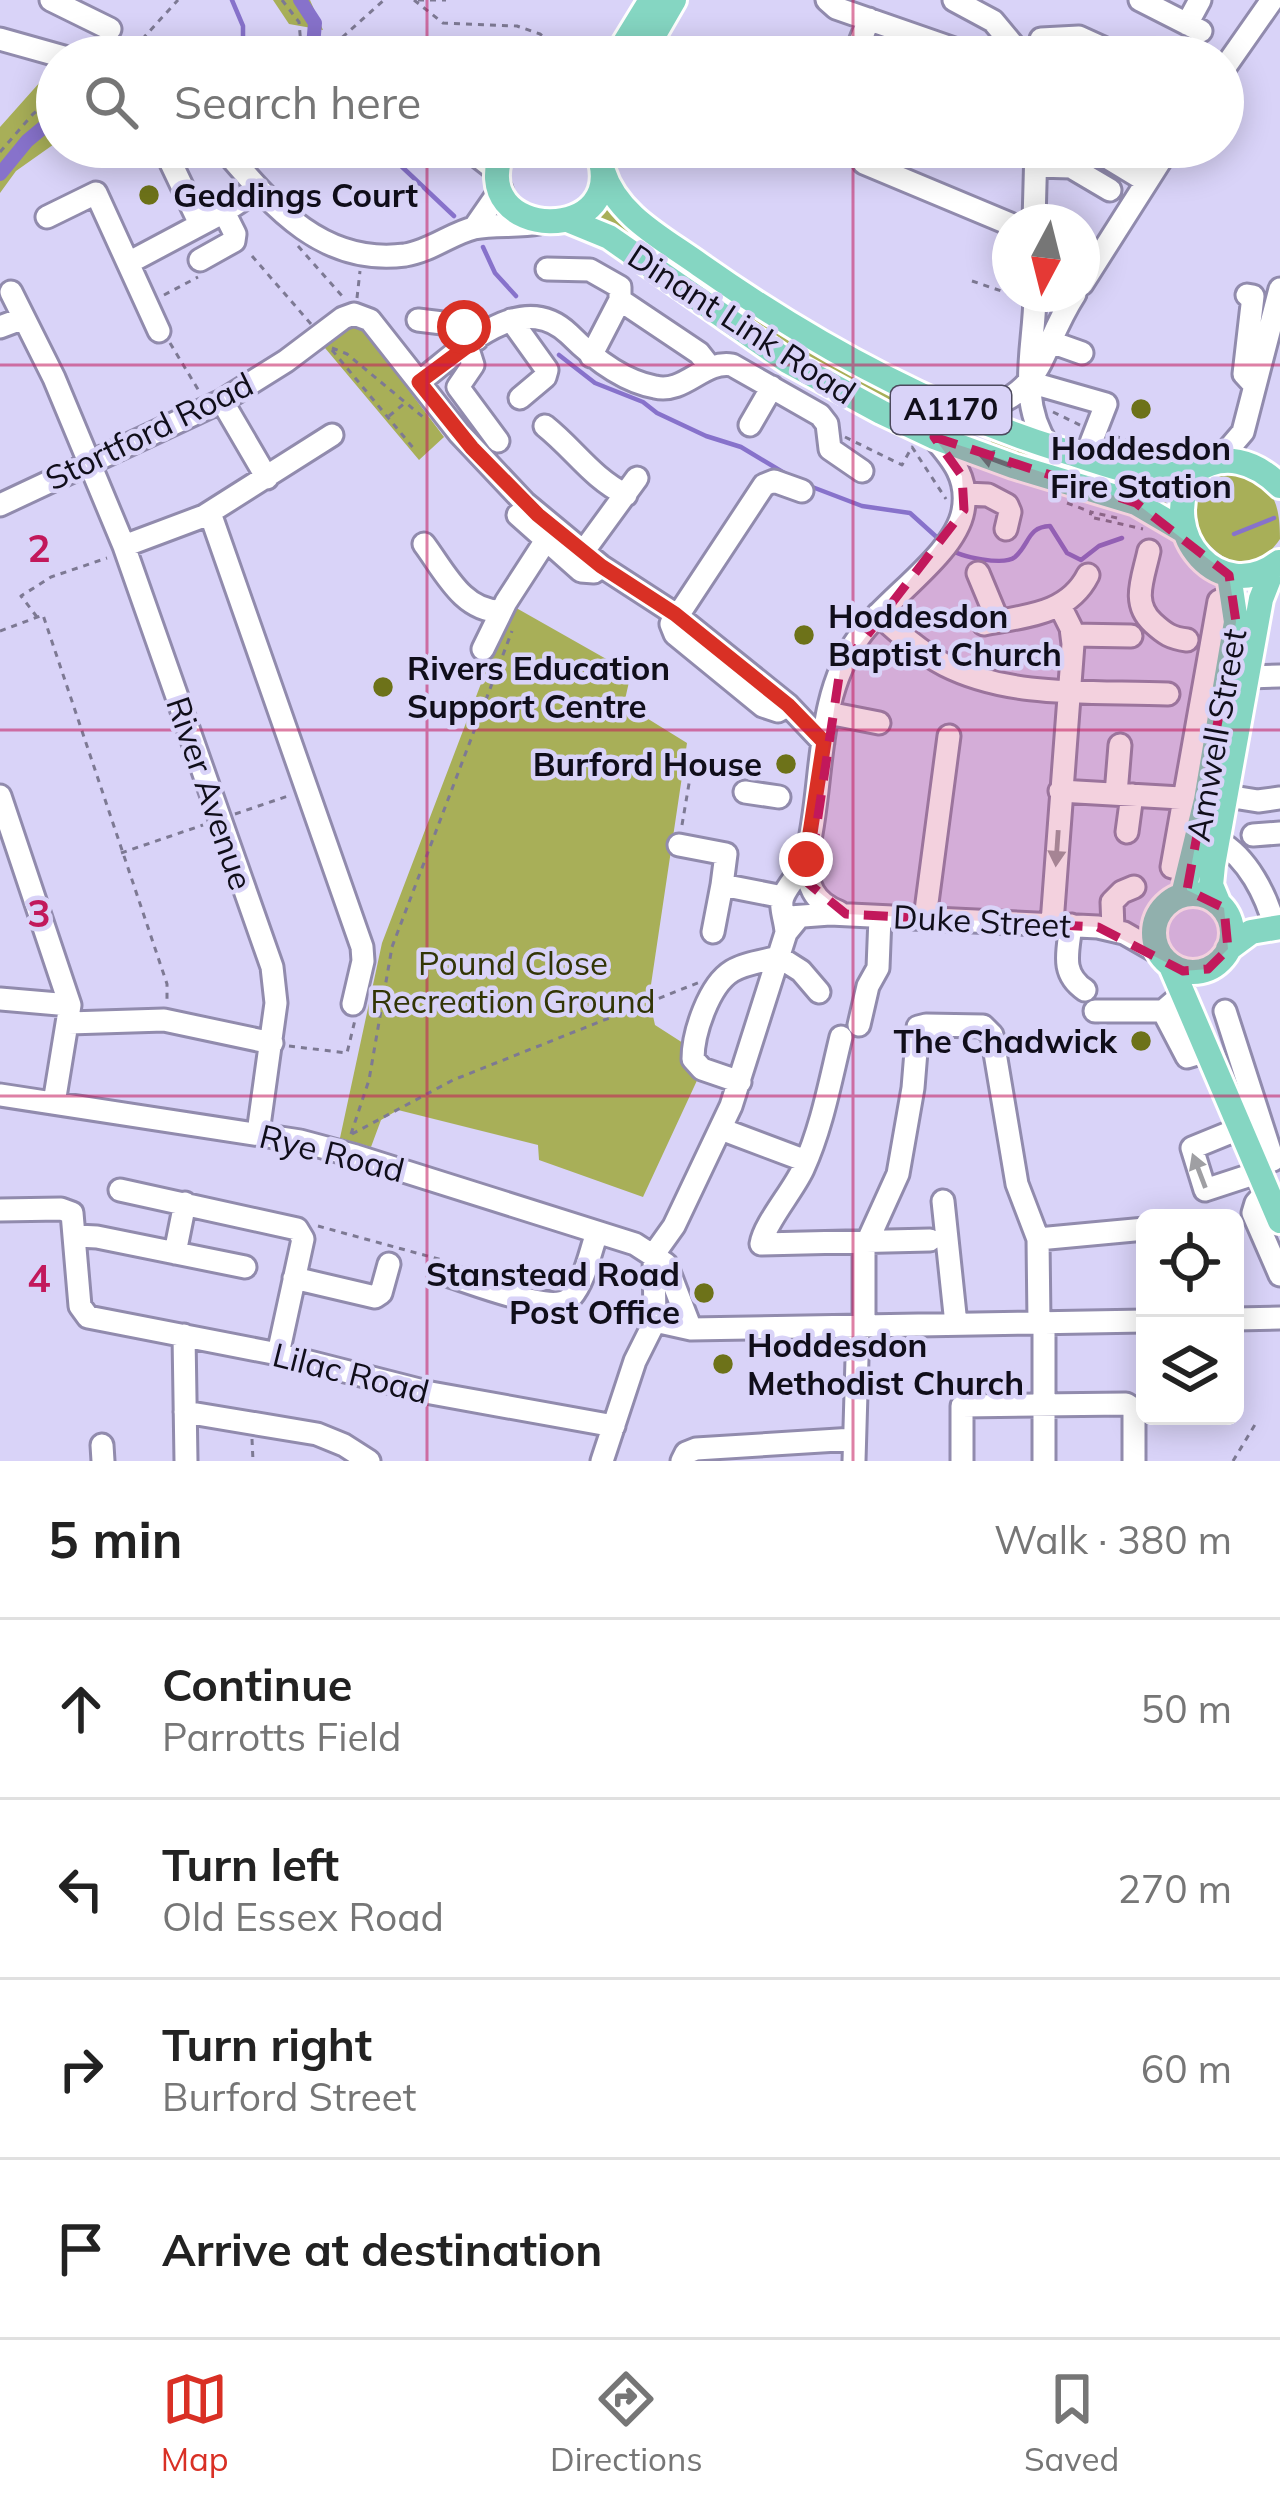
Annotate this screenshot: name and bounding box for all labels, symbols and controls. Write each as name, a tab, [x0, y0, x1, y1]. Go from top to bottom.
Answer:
search box	[36, 36, 1244, 168]
icon: search	[78, 69, 144, 135]
text: Search here	[174, 74, 421, 130]
place label: Geddings Court	[173, 174, 418, 215]
marker: Geddings Court	[136, 182, 162, 208]
north arrow	[992, 204, 1100, 312]
street label: Dinant Link Road	[621, 235, 864, 412]
route start	[437, 300, 491, 354]
street label: Stortford Road	[38, 363, 259, 498]
road number: A1170	[891, 386, 1011, 434]
marker: Hoddesdon Fire Station	[1128, 396, 1154, 422]
place label: Hoddesdon Fire Station	[1050, 427, 1232, 506]
one-way arrow	[977, 449, 1013, 468]
text: 2	[27, 523, 51, 572]
place label: Hoddesdon Baptist Church	[828, 595, 1062, 674]
marker: Hoddesdon Baptist Church	[791, 622, 817, 648]
street label: Amwell Street	[1177, 625, 1254, 844]
place label: Rivers Education Support Centre	[407, 647, 670, 726]
marker: Rivers Education Support Centre	[370, 674, 396, 700]
street label: River Avenue	[158, 691, 263, 895]
place label: Burford House	[533, 743, 762, 784]
marker: Burford House	[773, 751, 799, 777]
one-way arrow	[1047, 830, 1066, 867]
route end	[779, 832, 833, 886]
text: 3	[27, 888, 51, 937]
street label: Duke Street	[892, 895, 1072, 946]
park label: Pound Close Recreation Ground	[370, 942, 656, 1021]
place label: The Chadwick	[894, 1020, 1118, 1061]
marker: The Chadwick	[1128, 1028, 1154, 1054]
street label: Rye Road	[256, 1115, 409, 1190]
one-way arrow	[1188, 1153, 1207, 1189]
map controls	[1136, 1209, 1244, 1425]
button: locate	[1136, 1209, 1244, 1317]
text: 4	[27, 1253, 51, 1302]
place label: Stanstead Road Post Office	[426, 1253, 680, 1332]
marker: Stanstead Road Post Office	[691, 1280, 717, 1306]
button: layers	[1136, 1317, 1244, 1425]
place label: Hoddesdon Methodist Church	[747, 1324, 1024, 1403]
street label: Lilac Road	[269, 1333, 433, 1412]
marker: Hoddesdon Methodist Church	[710, 1351, 736, 1377]
text: 5 min	[48, 1507, 183, 1571]
text: Walk · 380 m	[994, 1515, 1232, 1564]
text: Continue	[162, 1656, 352, 1712]
icon: ahead	[48, 1676, 114, 1742]
text: 50 m	[1141, 1684, 1232, 1733]
text: Parrotts Field	[162, 1712, 401, 1761]
text: Turn left	[162, 1836, 339, 1892]
icon: left	[48, 1856, 114, 1922]
text: 270 m	[1117, 1864, 1232, 1913]
text: Old Essex Road	[162, 1892, 444, 1941]
text: Turn right	[162, 2016, 372, 2072]
icon: right	[48, 2036, 114, 2102]
text: 60 m	[1141, 2044, 1232, 2093]
text: Burford Street	[162, 2072, 416, 2121]
icon: arrive	[48, 2216, 114, 2282]
text: Arrive at destination	[162, 2221, 602, 2277]
tab: Map	[161, 2366, 229, 2479]
tab: Directions	[550, 2366, 703, 2479]
tab: Saved	[1024, 2366, 1119, 2479]

